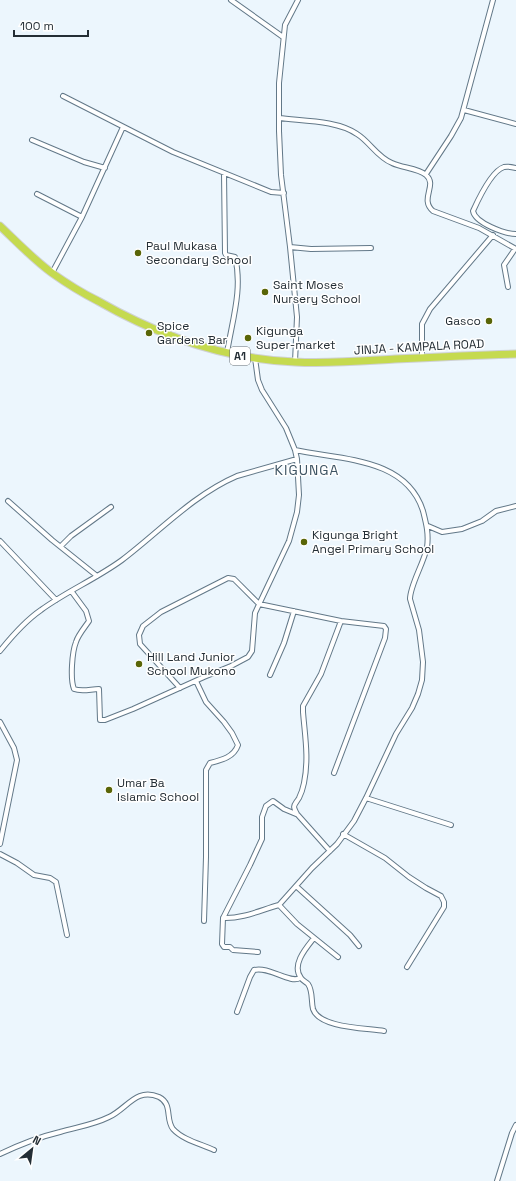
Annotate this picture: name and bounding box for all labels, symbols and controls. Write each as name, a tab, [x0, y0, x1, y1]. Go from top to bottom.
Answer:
scale bar	[14, 12, 88, 38]
text: 100 m	[20, 18, 54, 34]
place label: Paul Mukasa Secondary School	[146, 238, 252, 268]
marker: Paul Mukasa Secondary School	[133, 248, 143, 258]
place label: Saint Moses Nursery School	[273, 277, 361, 307]
marker: Saint Moses Nursery School	[260, 287, 270, 297]
place label: Gasco	[445, 313, 481, 329]
marker: Gasco	[484, 316, 494, 326]
place label: Spice Gardens Bar	[157, 318, 228, 348]
place label: Kigunga Super-market	[256, 323, 336, 353]
marker: Spice Gardens Bar	[144, 328, 154, 338]
marker: Kigunga Super-market	[243, 333, 253, 343]
street label: JINJA - KAMPALA ROAD	[353, 336, 485, 358]
road number: A1	[230, 347, 250, 365]
district label: KIGUNGA	[275, 461, 339, 479]
place label: Kigunga Bright Angel Primary School	[312, 527, 434, 557]
marker: Kigunga Bright Angel Primary School	[299, 537, 309, 547]
place label: Hill Land Junior School Mukono	[147, 649, 236, 679]
marker: Hill Land Junior School Mukono	[134, 659, 144, 669]
place label: Umar Ba Islamic School	[117, 775, 199, 805]
marker: Umar Ba Islamic School	[104, 785, 114, 795]
north arrow	[12, 1129, 52, 1169]
text: N	[30, 1132, 43, 1148]

